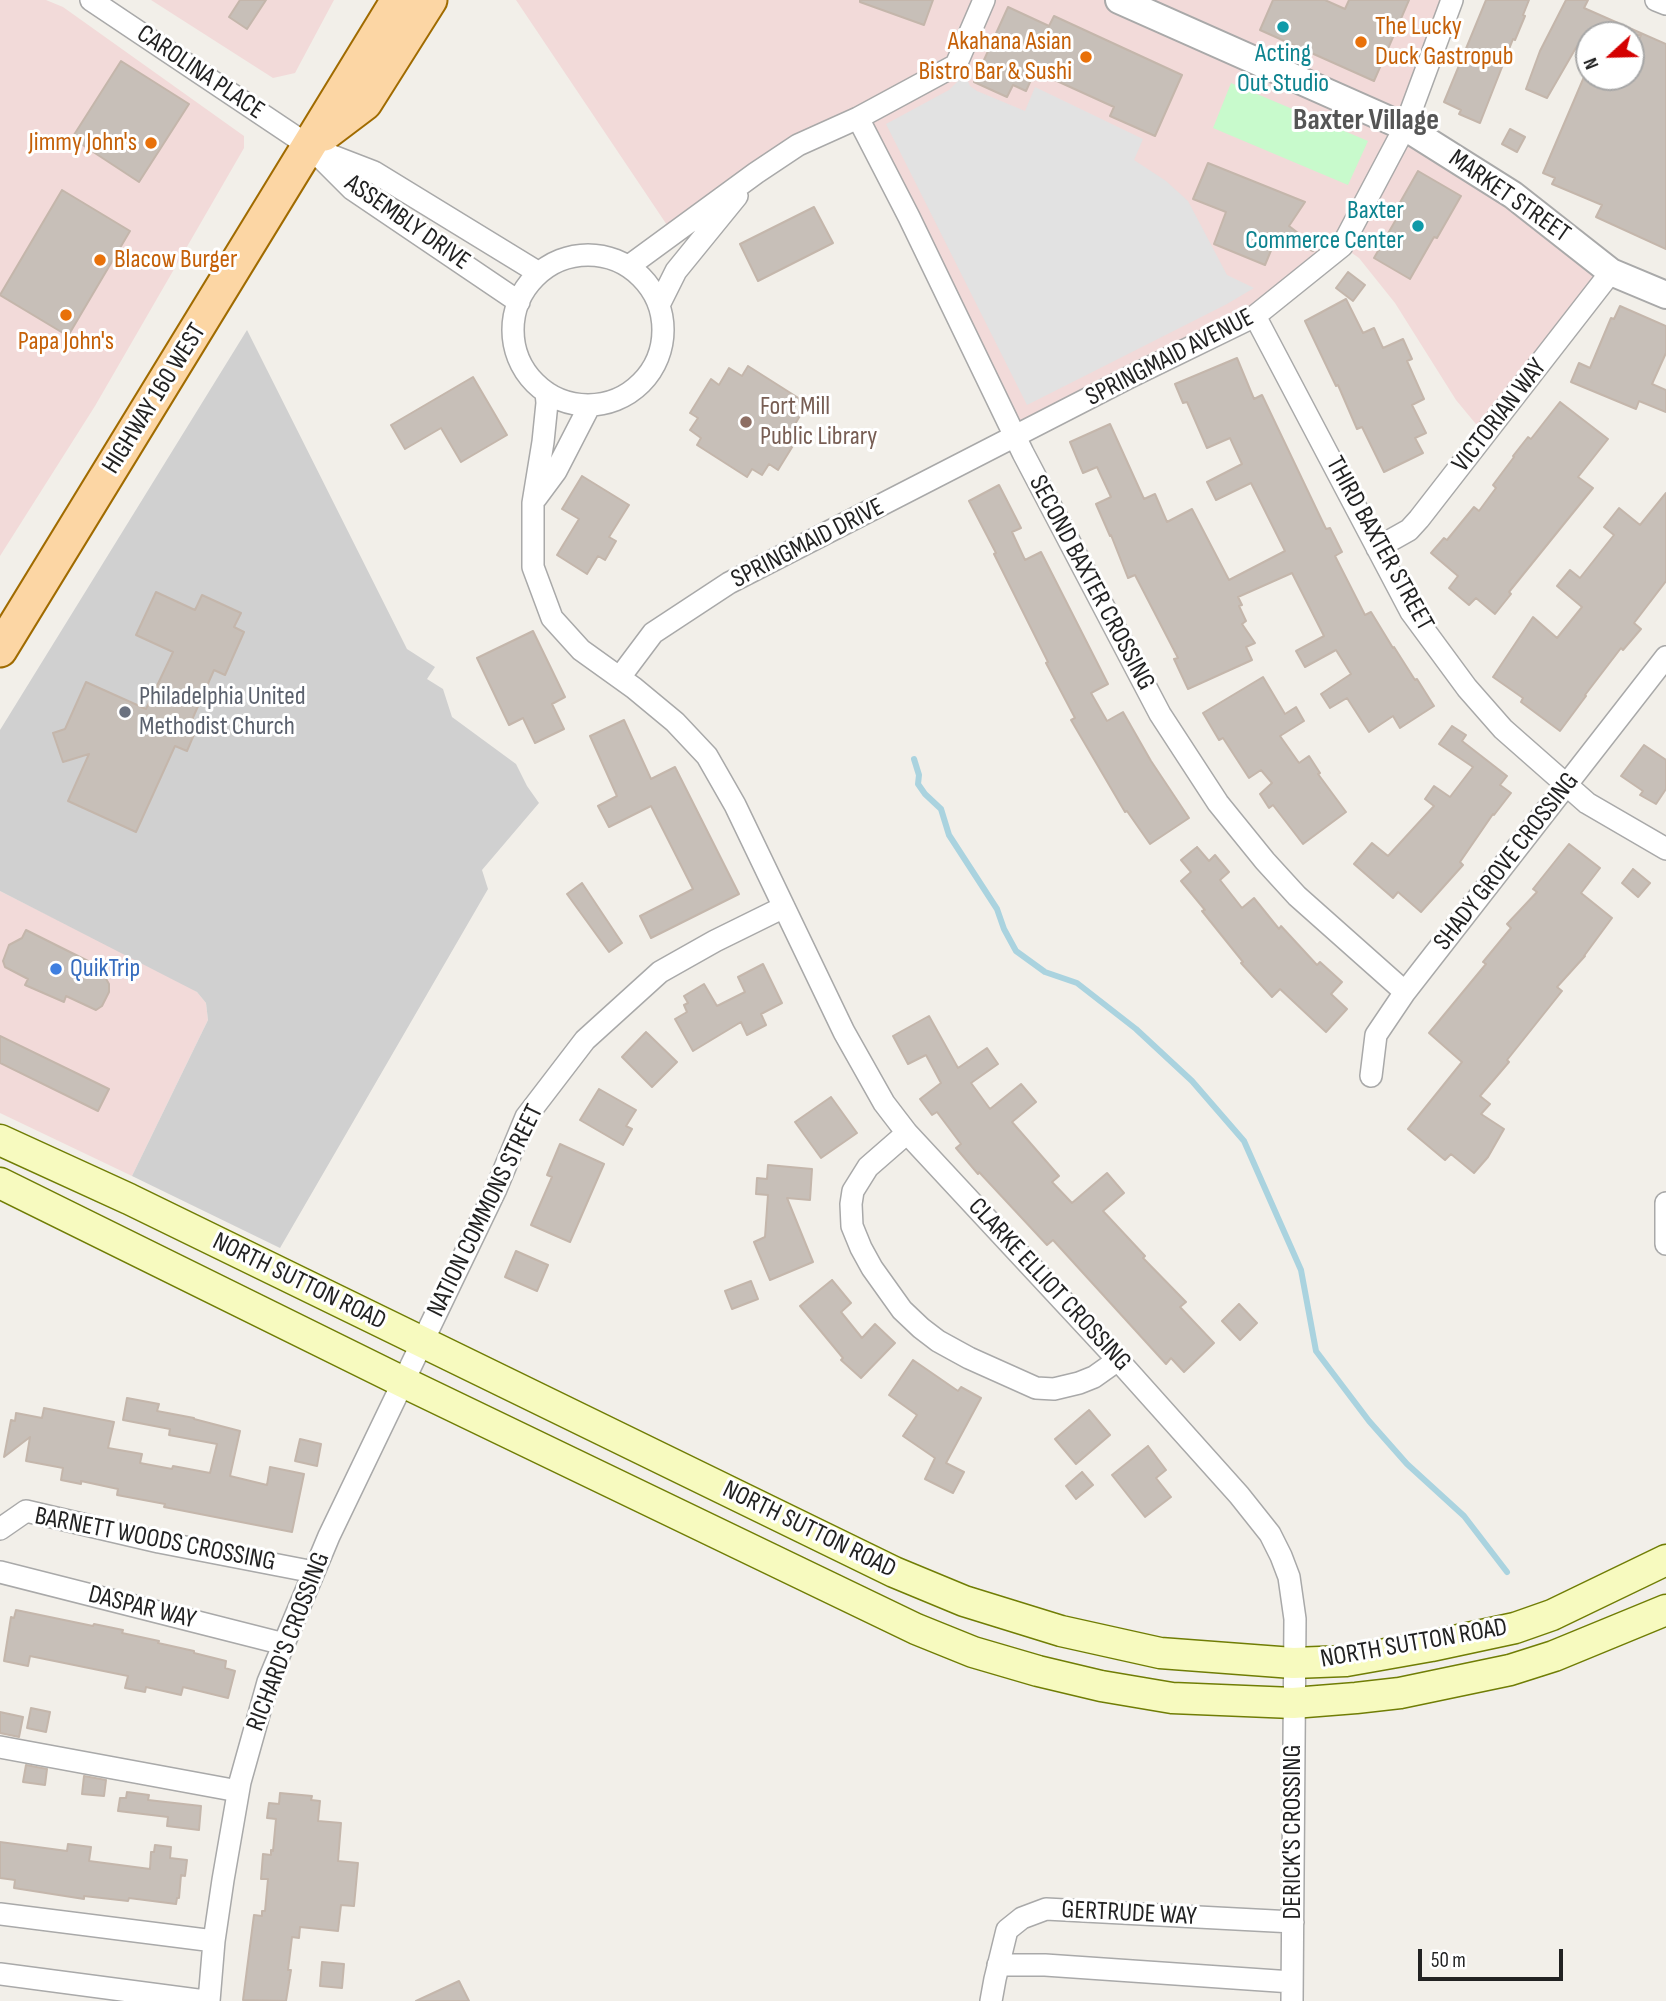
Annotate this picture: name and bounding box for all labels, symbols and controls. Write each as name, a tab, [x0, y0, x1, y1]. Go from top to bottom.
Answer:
place label: The Lucky Duck Gastropub	[1375, 11, 1514, 72]
street label: CAROLINA PLACE	[130, 19, 270, 127]
marker: Acting Out Studio	[1275, 19, 1291, 35]
north arrow	[1575, 21, 1645, 91]
place label: Akahana Asian Bistro Bar & Sushi	[919, 26, 1072, 88]
marker: The Lucky Duck Gastropub	[1353, 34, 1369, 50]
place label: Acting Out Studio	[1237, 38, 1329, 100]
marker: Akahana Asian Bistro Bar & Sushi	[1078, 49, 1094, 65]
text: N	[1579, 54, 1604, 72]
district label: Baxter Village	[1293, 103, 1439, 139]
place label: Jimmy John's	[29, 127, 137, 159]
marker: Jimmy John's	[143, 135, 159, 151]
street label: MARKET STREET	[1442, 144, 1576, 250]
street label: ASSEMBLY DRIVE	[338, 168, 476, 278]
place label: Baxter Commerce Center	[1245, 195, 1404, 256]
marker: Baxter Commerce Center	[1410, 218, 1426, 234]
place label: Blacow Burger	[114, 244, 237, 276]
marker: Blacow Burger	[92, 252, 108, 268]
street label: SPRINGMAID AVENUE	[1081, 302, 1259, 414]
marker: Papa John's	[58, 307, 74, 323]
street label: HIGHWAY 160 WEST	[96, 318, 214, 480]
place label: Papa John's	[18, 326, 114, 358]
street label: VICTORIAN WAY	[1446, 353, 1554, 479]
place label: Fort Mill Public Library	[760, 391, 877, 452]
marker: Fort Mill Public Library	[738, 414, 754, 430]
street label: THIRD BAXTER STREET	[1318, 451, 1440, 637]
street label: SECOND BAXTER CROSSING	[1021, 470, 1161, 696]
street label: SPRINGMAID DRIVE	[727, 492, 889, 596]
place label: Philadelphia United Methodist Church	[139, 681, 306, 742]
marker: Philadelphia United Methodist Church	[117, 704, 133, 720]
street label: SHADY GROVE CROSSING	[1428, 767, 1586, 957]
place label: QuikTrip	[70, 953, 140, 985]
marker: QuikTrip	[48, 961, 64, 977]
street label: NATION COMMONS STREET	[421, 1100, 551, 1322]
street label: CLARKE ELLIOT CROSSING	[961, 1192, 1137, 1378]
street label: NORTH SUTTON ROAD	[207, 1227, 391, 1337]
street label: NORTH SUTTON ROAD	[717, 1475, 901, 1585]
street label: BARNETT WOODS CROSSING	[32, 1501, 278, 1579]
street label: RICHARD'S CROSSING	[241, 1548, 337, 1736]
street label: DASPAR WAY	[85, 1580, 199, 1636]
street label: NORTH SUTTON ROAD	[1318, 1612, 1510, 1676]
street label: DERICK'S CROSSING	[1277, 1744, 1309, 1920]
street label: GERTRUDE WAY	[1061, 1895, 1197, 1933]
scale bar	[1421, 1934, 1566, 1978]
text: 50 m	[1431, 1948, 1466, 1973]

